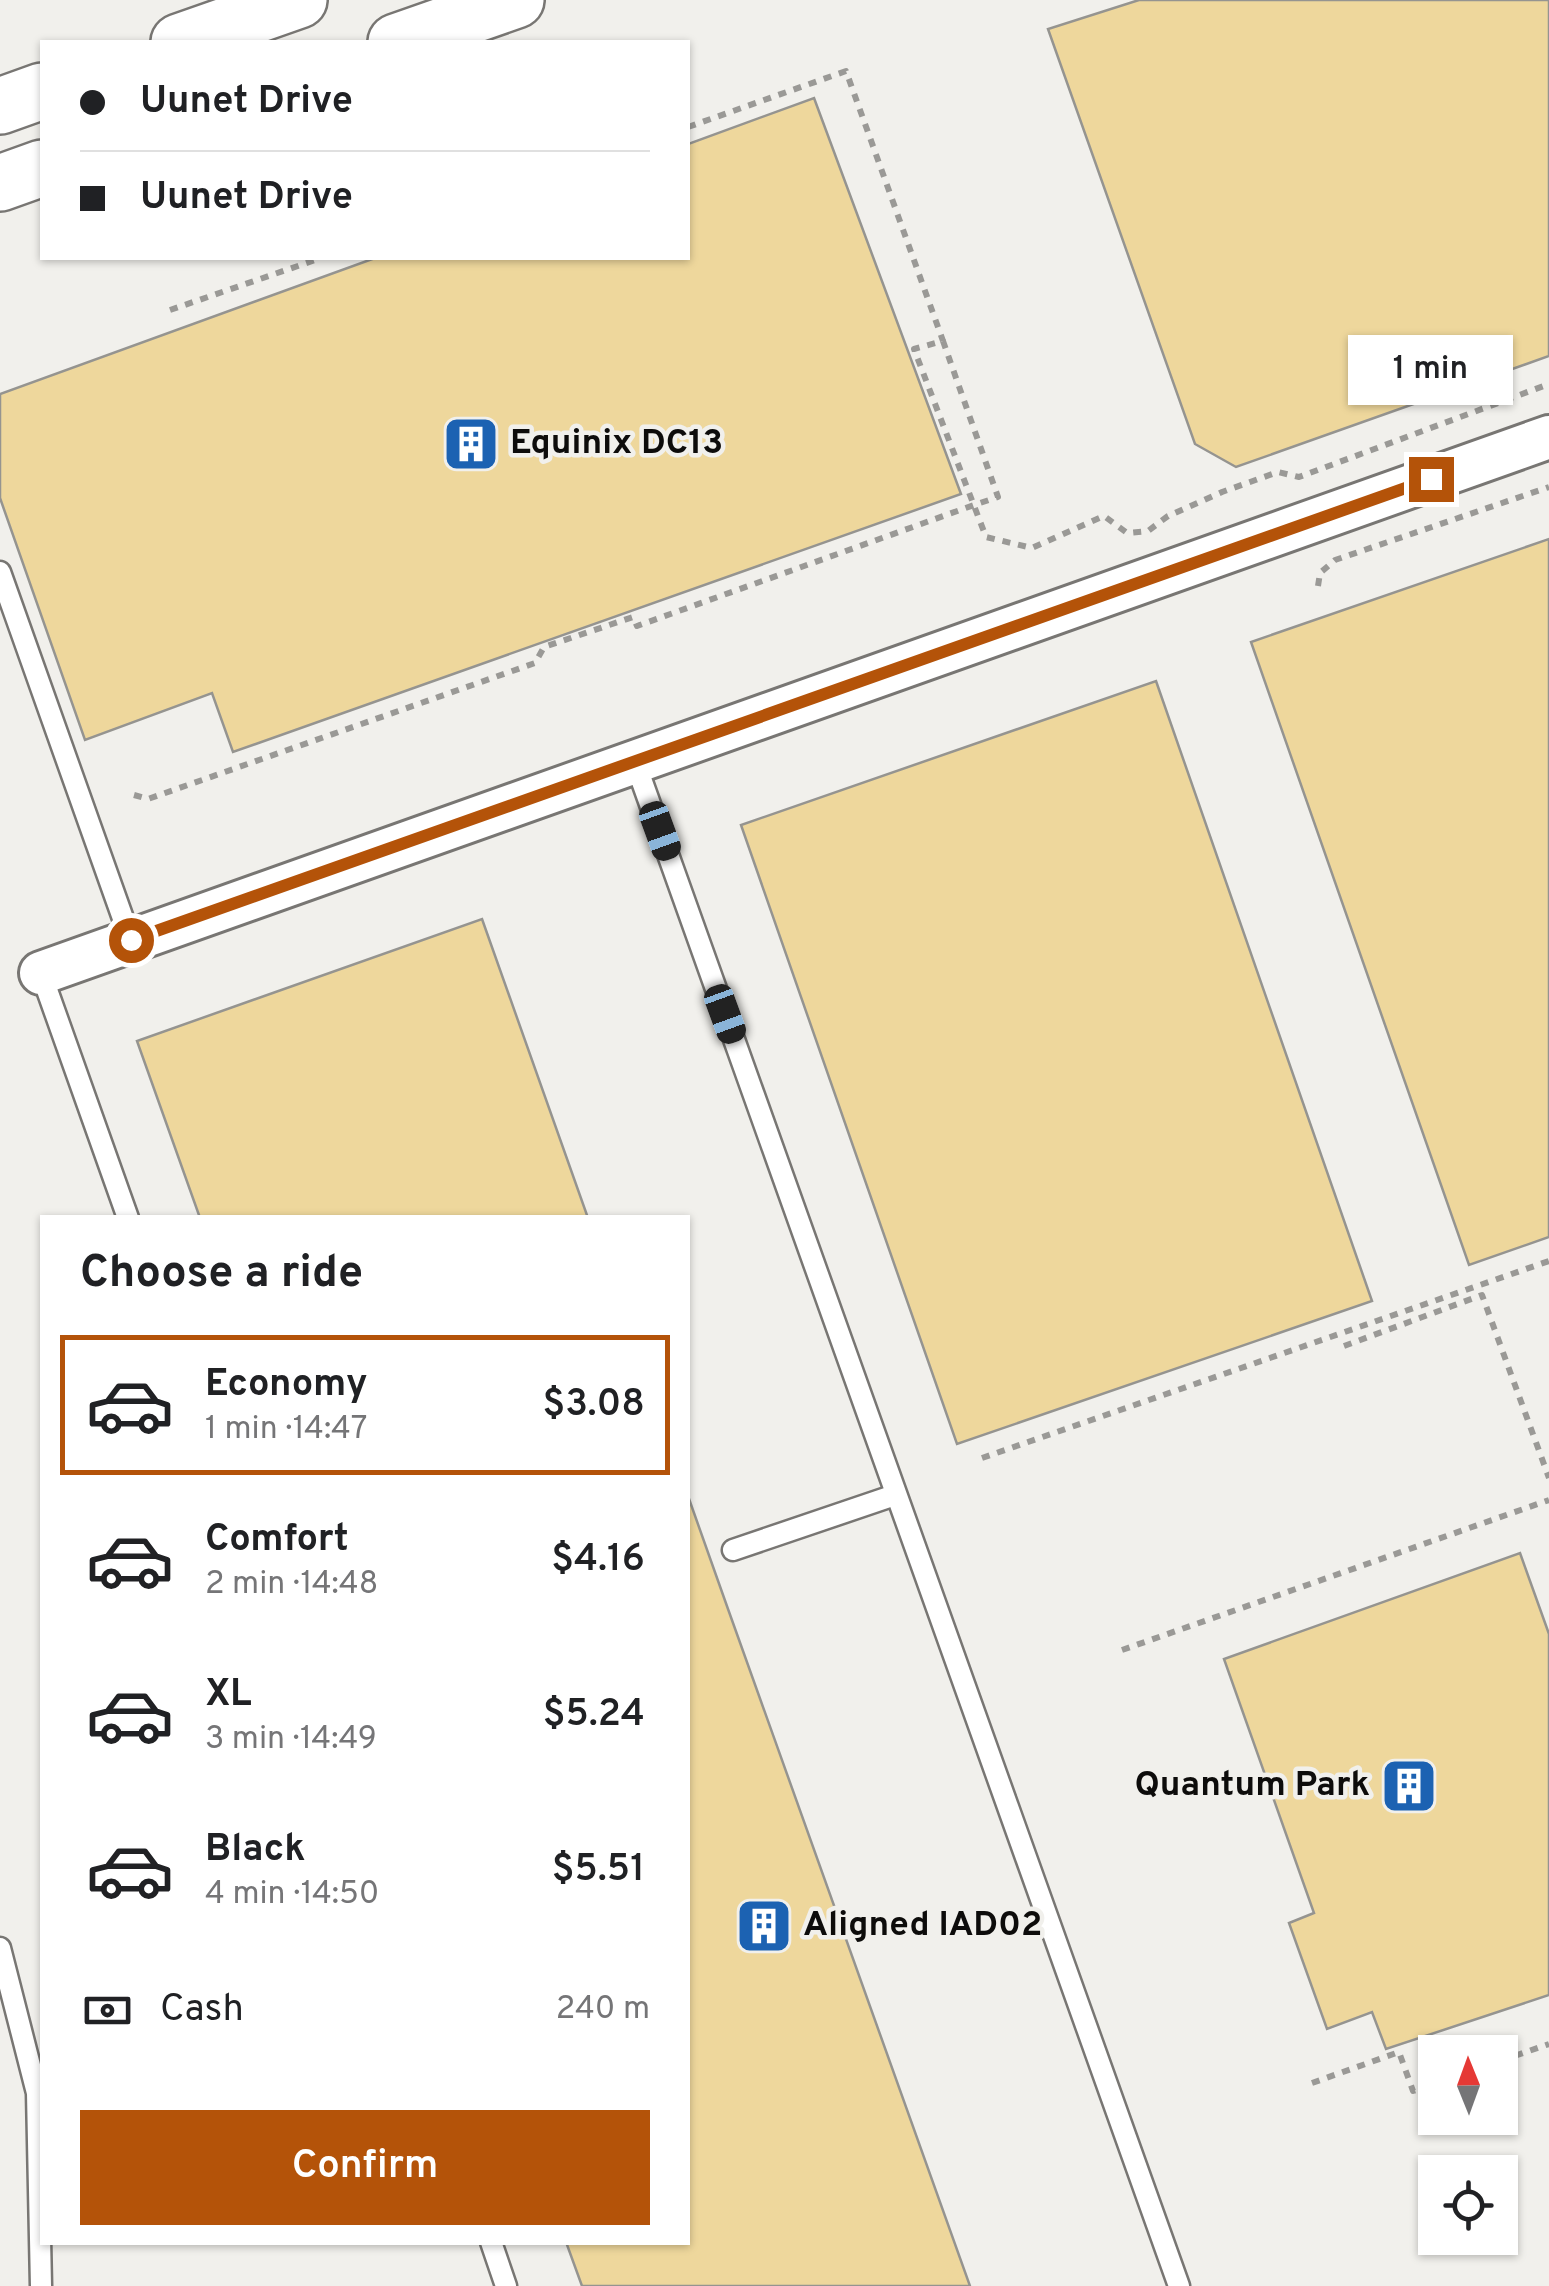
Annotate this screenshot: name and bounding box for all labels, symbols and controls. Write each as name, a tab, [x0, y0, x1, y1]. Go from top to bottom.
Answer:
text: Uunet Drive	[140, 78, 353, 127]
text: Uunet Drive	[140, 174, 353, 223]
callout: 1 min	[1348, 334, 1514, 404]
text: 1 min	[1393, 350, 1468, 390]
building icon: Equinix DC13	[441, 414, 501, 474]
place label: Equinix DC13	[510, 422, 723, 466]
route end	[1409, 457, 1454, 502]
car	[636, 798, 684, 864]
route start	[109, 918, 154, 963]
car	[701, 981, 749, 1047]
text: Choose a ride	[80, 1246, 363, 1303]
icon: car	[85, 1360, 175, 1450]
text: Economy	[205, 1361, 367, 1410]
text: $3.08	[543, 1381, 645, 1430]
text: 1 min · 14:47	[205, 1410, 367, 1450]
icon: car	[85, 1515, 175, 1605]
text: Comfort	[205, 1516, 349, 1565]
text: $4.16	[551, 1536, 645, 1585]
text: 2 min · 14:48	[205, 1565, 378, 1605]
icon: car	[85, 1670, 175, 1760]
text: XL	[205, 1671, 252, 1720]
text: $5.24	[543, 1691, 645, 1740]
text: 3 min · 14:49	[205, 1720, 377, 1760]
building icon: Quantum Park	[1379, 1756, 1439, 1816]
place label: Quantum Park	[1134, 1764, 1370, 1808]
icon: car	[85, 1825, 175, 1915]
text: Black	[205, 1826, 305, 1875]
text: $5.51	[552, 1846, 645, 1895]
text: 4 min · 14:50	[205, 1875, 379, 1915]
building icon: Aligned IAD02	[734, 1896, 794, 1956]
place label: Aligned IAD02	[803, 1904, 1042, 1948]
icon: cash	[80, 1983, 135, 2038]
text: Cash	[160, 1986, 244, 2035]
text: 240 m	[556, 1990, 650, 2030]
north arrow	[1418, 2035, 1518, 2135]
map controls	[1418, 2035, 1518, 2255]
button: Confirm	[80, 2110, 650, 2225]
button: locate	[1418, 2155, 1518, 2255]

